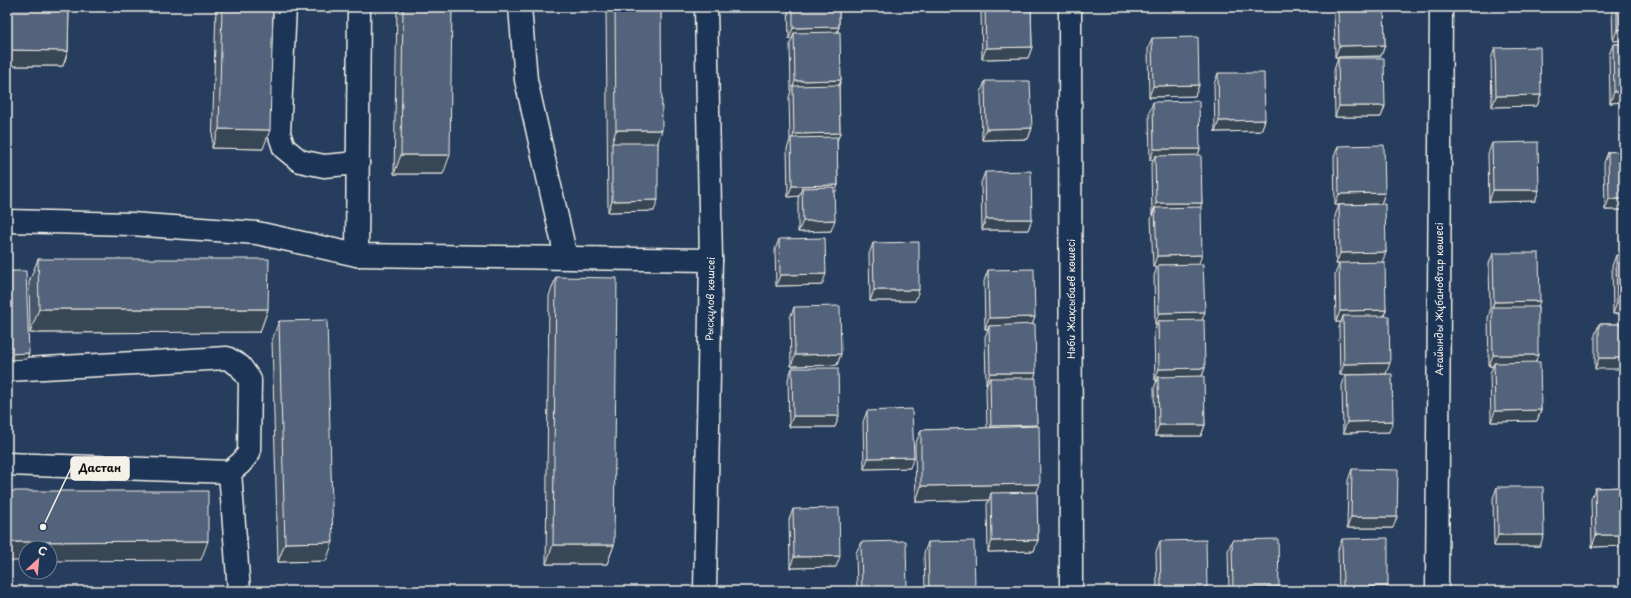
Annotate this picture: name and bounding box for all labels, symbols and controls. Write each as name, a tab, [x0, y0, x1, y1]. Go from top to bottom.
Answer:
street label: Ағайынды Жұбановтар көшесі	[1431, 222, 1446, 376]
street label: Нәби Жақсыбаев көшесі	[1063, 239, 1078, 359]
street label: Рысқұлов көшсеі	[701, 257, 718, 341]
callout: Дастан	[71, 457, 129, 480]
text: Дастан	[78, 459, 121, 476]
north arrow	[18, 540, 58, 580]
text: С	[35, 541, 50, 560]

